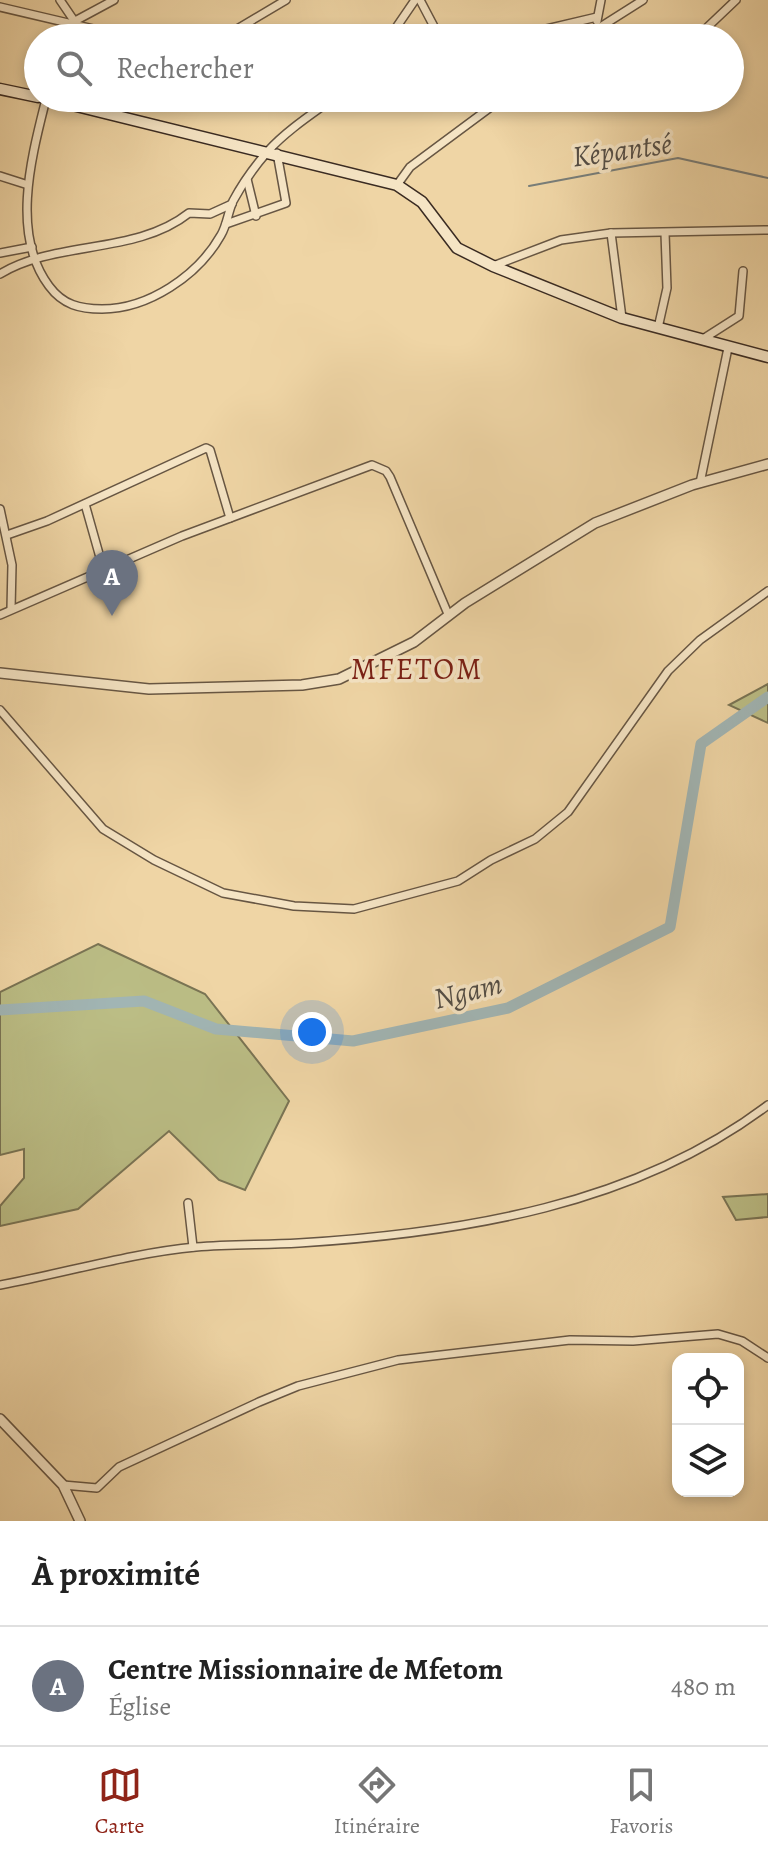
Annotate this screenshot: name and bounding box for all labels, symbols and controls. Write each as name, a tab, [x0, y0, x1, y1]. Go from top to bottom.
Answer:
search box	[24, 24, 744, 112]
icon: search	[52, 46, 96, 90]
text: Rechercher	[116, 48, 254, 88]
water label: Képantsé	[570, 123, 675, 177]
pin: A	[86, 550, 138, 616]
district label: MFETOM	[351, 649, 483, 689]
water label: Ngam	[430, 963, 506, 1019]
your location	[292, 1012, 332, 1052]
map controls	[672, 1353, 744, 1497]
button: locate	[672, 1353, 744, 1425]
button: layers	[672, 1425, 744, 1497]
text: À proximité	[32, 1550, 200, 1597]
text: Centre Missionnaire de Mfetom	[108, 1649, 503, 1689]
text: A	[50, 1669, 66, 1704]
text: 480 m	[671, 1669, 736, 1704]
text: Église	[108, 1689, 171, 1724]
tab: Carte	[95, 1763, 144, 1841]
tab: Itinéraire	[334, 1763, 420, 1841]
tab: Favoris	[609, 1763, 673, 1841]

